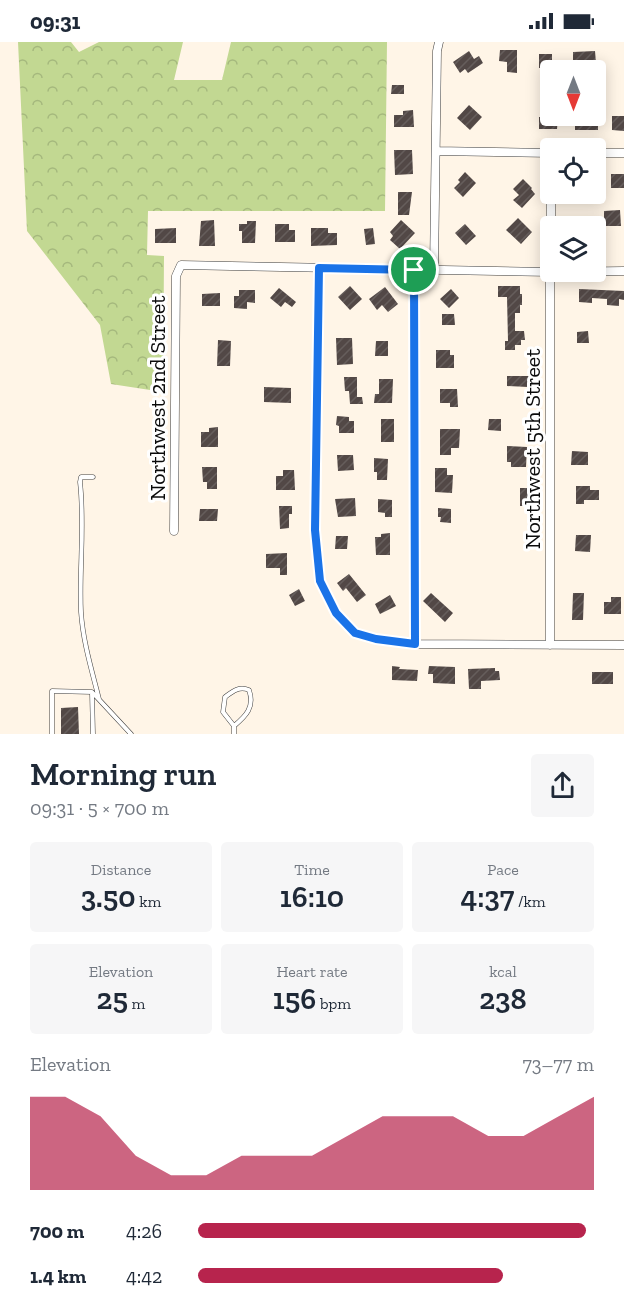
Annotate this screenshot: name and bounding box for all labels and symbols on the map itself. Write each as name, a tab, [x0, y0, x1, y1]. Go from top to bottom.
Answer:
north arrow	[540, 60, 606, 126]
pin	[388, 244, 439, 295]
street label: Northwest 2nd Street	[144, 295, 171, 501]
street label: Northwest 5th Street	[519, 348, 546, 549]

